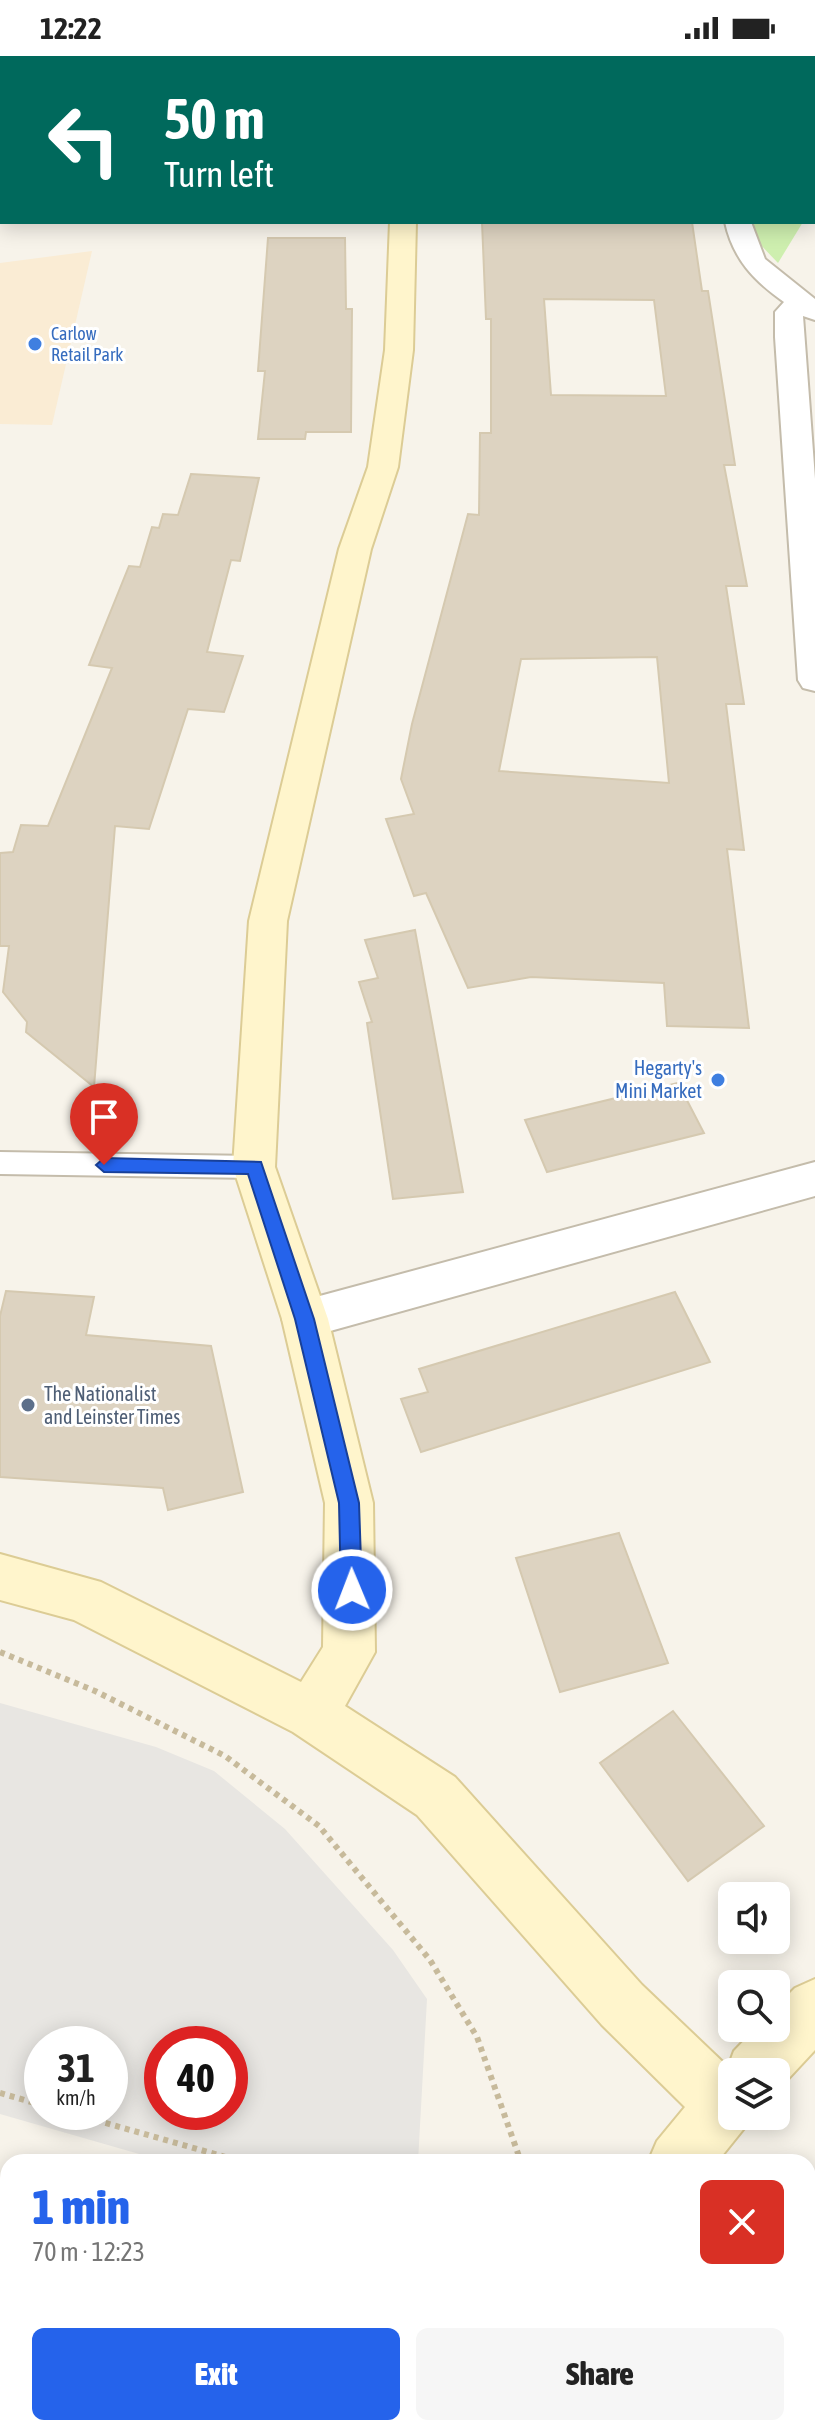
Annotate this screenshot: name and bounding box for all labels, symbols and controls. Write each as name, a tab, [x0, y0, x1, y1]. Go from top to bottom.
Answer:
text: 12:22	[40, 11, 102, 45]
text: 50 m	[164, 87, 265, 151]
icon: left	[32, 88, 136, 192]
text: Turn left	[164, 153, 274, 195]
place label: Carlow Retail Park	[51, 323, 123, 365]
marker: Carlow Retail Park	[26, 335, 44, 353]
place label: Hegarty's Mini Market	[615, 1056, 702, 1102]
marker: Hegarty's Mini Market	[709, 1071, 727, 1089]
pin	[70, 1083, 138, 1165]
icon: arrive	[82, 1095, 126, 1139]
place label: The Nationalist and Leinster Times	[44, 1382, 180, 1428]
marker: The Nationalist and Leinster Times	[19, 1396, 37, 1414]
position arrow	[310, 1548, 394, 1632]
map controls	[718, 1882, 790, 2130]
button: sound	[718, 1882, 790, 1954]
button: search	[718, 1970, 790, 2042]
speed limit sign: 40	[144, 2026, 248, 2130]
text: 31	[57, 2045, 95, 2090]
button: layers	[718, 2058, 790, 2130]
text: km/h	[56, 2086, 96, 2109]
text: 1 min	[32, 2179, 130, 2234]
button: close	[700, 2180, 784, 2264]
text: 70 m · 12:23	[32, 2237, 145, 2267]
button: Exit	[32, 2328, 400, 2420]
button: Share	[416, 2328, 784, 2420]

